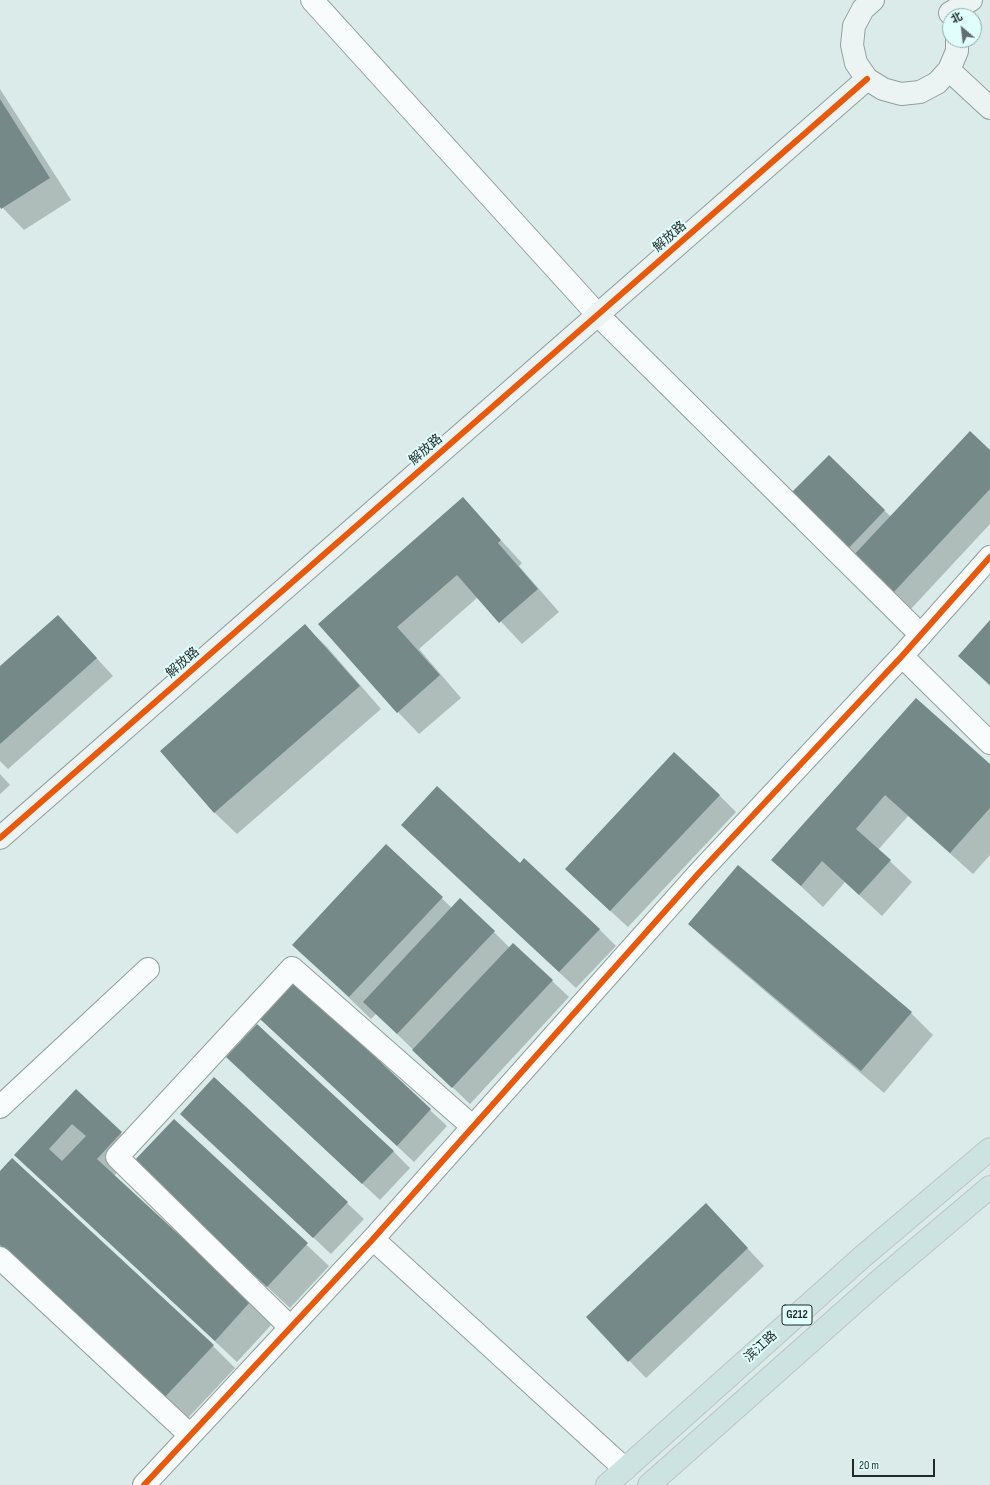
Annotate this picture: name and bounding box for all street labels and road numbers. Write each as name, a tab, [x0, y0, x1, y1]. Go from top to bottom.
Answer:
street label: 解放路	[650, 218, 690, 256]
street label: 解放路	[406, 431, 446, 469]
street label: 解放路	[163, 644, 203, 682]
road number: G212	[782, 1305, 812, 1325]
street label: 滨江路	[741, 1328, 781, 1366]

